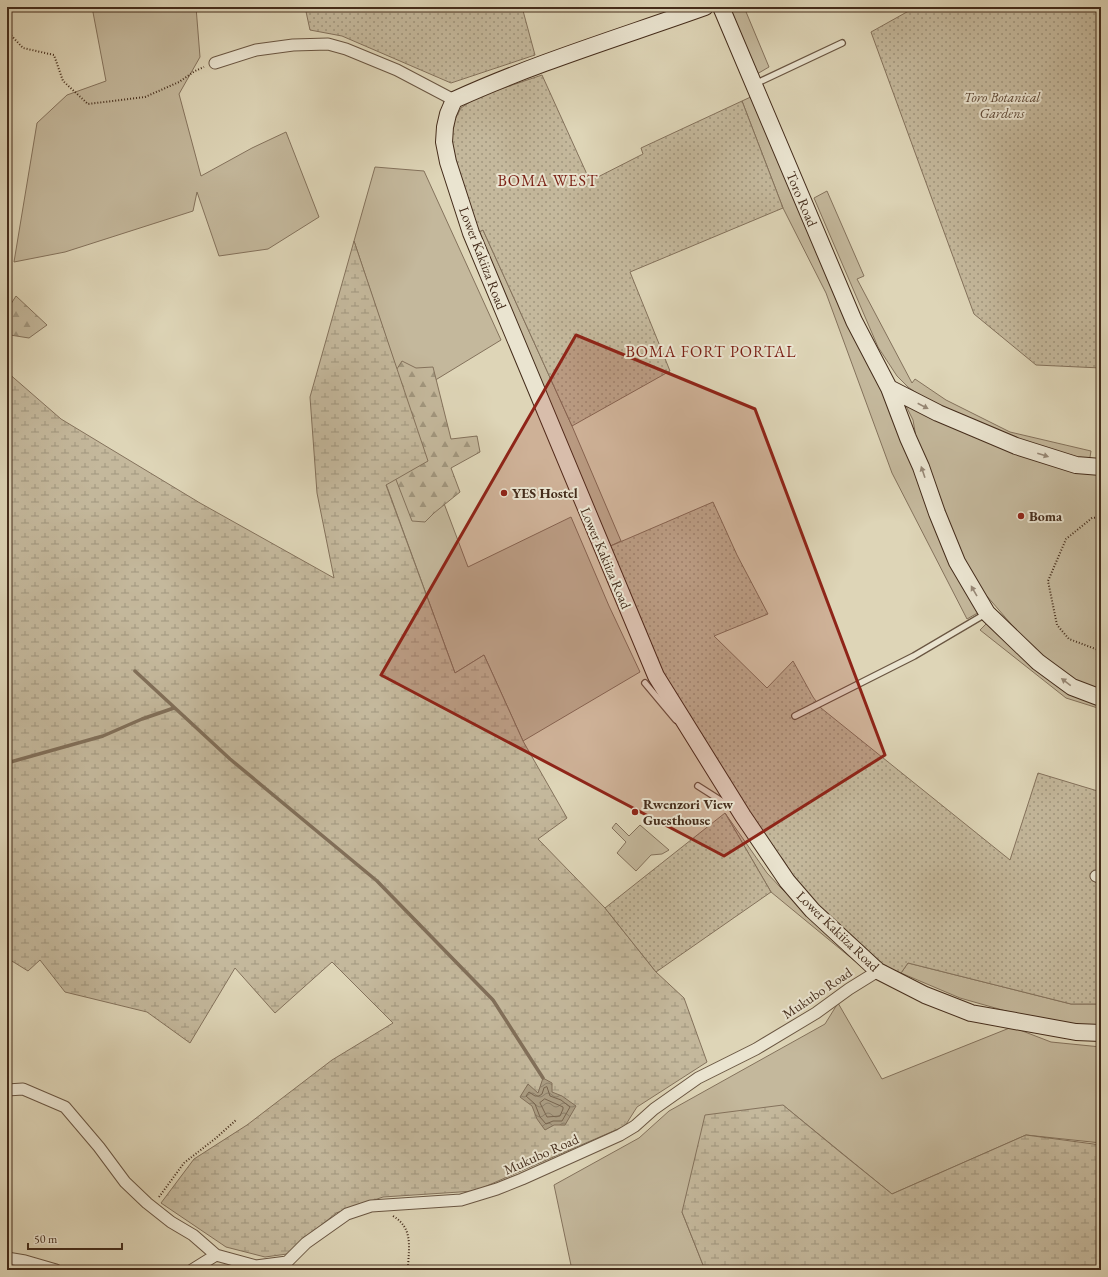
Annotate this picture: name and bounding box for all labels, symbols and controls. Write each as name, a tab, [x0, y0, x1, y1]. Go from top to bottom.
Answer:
park label: Toro Botanical Gardens	[964, 88, 1041, 122]
street label: Toro Road	[782, 169, 822, 230]
district label: BOMA WEST	[497, 170, 599, 191]
street label: Lower Kakiiza Road	[455, 204, 511, 313]
district label: BOMA FORT PORTAL	[625, 341, 797, 362]
one-way arrow	[917, 403, 929, 409]
one-way arrow	[1038, 452, 1050, 458]
one-way arrow	[919, 466, 925, 478]
place label: YES Hostel	[512, 484, 578, 502]
marker: YES Hostel	[499, 488, 509, 498]
street label: Lower Kakiiza Road	[576, 505, 636, 612]
place label: Boma	[1029, 507, 1063, 525]
marker: Boma	[1016, 511, 1026, 521]
one-way arrow	[971, 585, 978, 597]
one-way arrow	[1060, 678, 1071, 686]
place label: Rwenzori View Guesthouse	[643, 795, 734, 829]
marker: Rwenzori View Guesthouse	[630, 807, 640, 817]
street label: Lower Kakiiza Road	[793, 887, 884, 976]
street label: Mukubo Road	[779, 963, 856, 1023]
street label: Mukubo Road	[501, 1129, 582, 1179]
scale bar	[28, 1225, 122, 1251]
text: 50 m	[34, 1231, 58, 1247]

